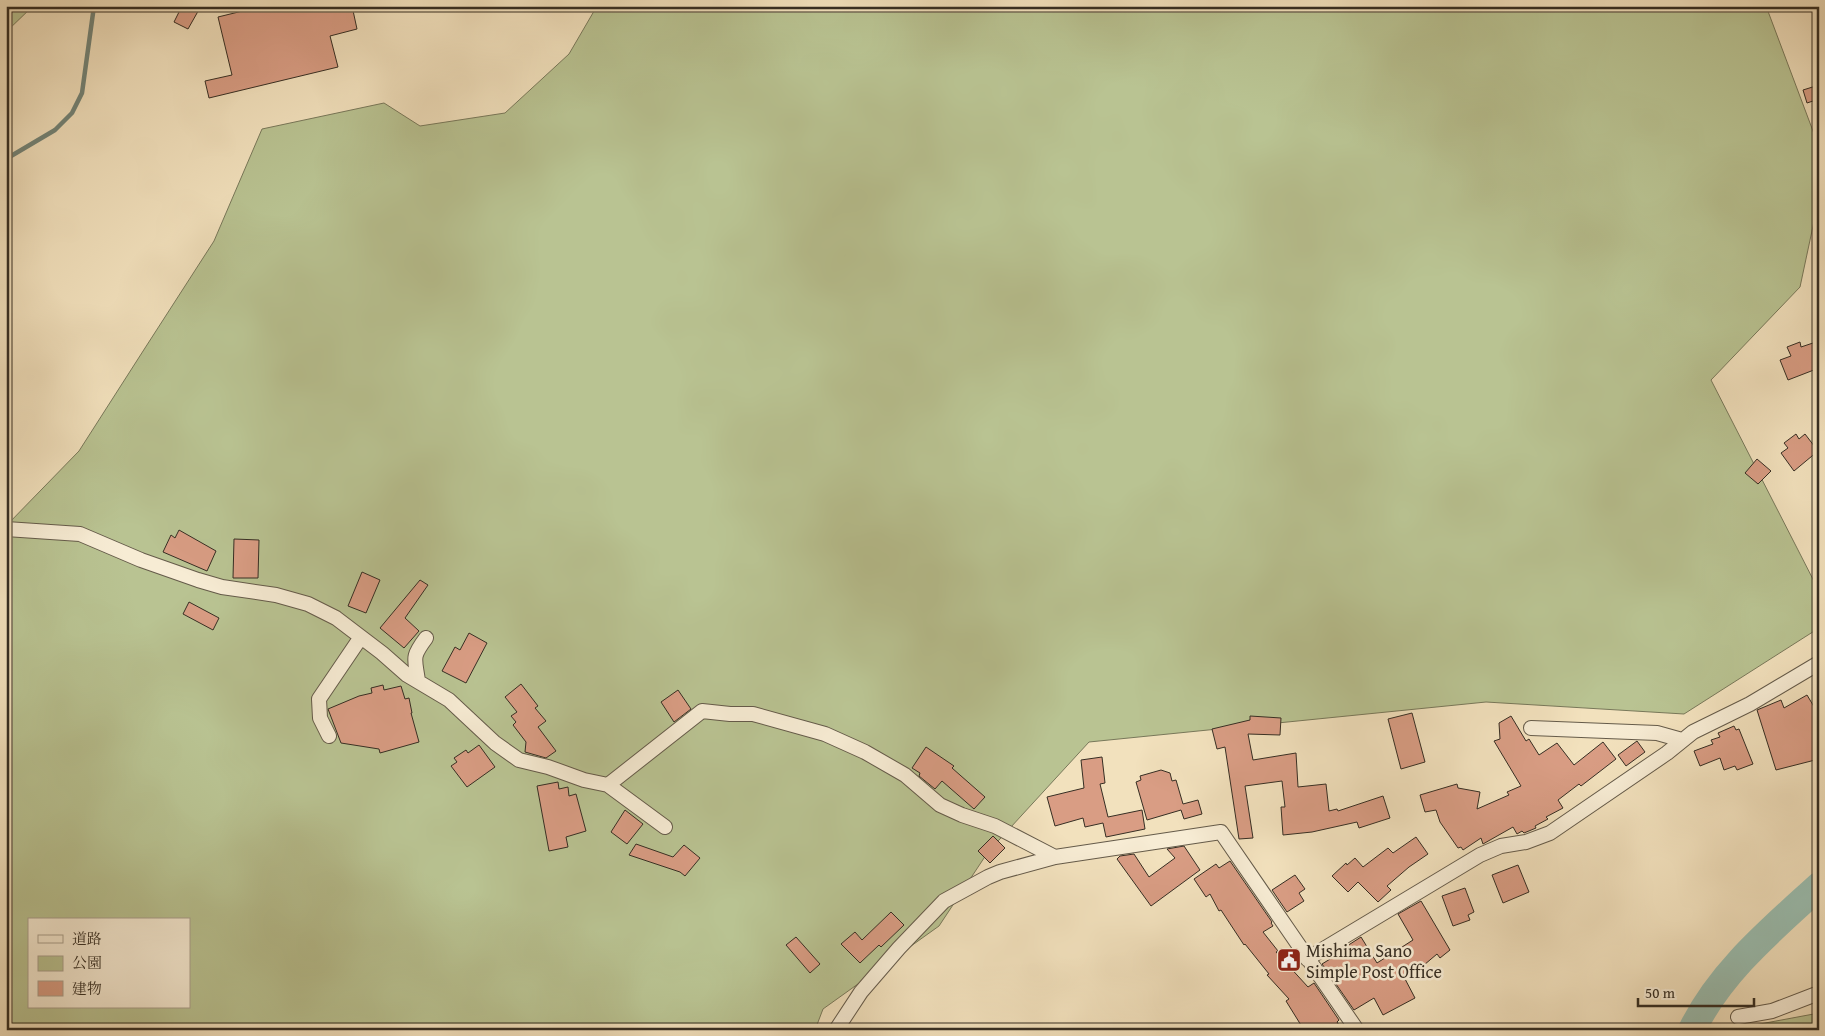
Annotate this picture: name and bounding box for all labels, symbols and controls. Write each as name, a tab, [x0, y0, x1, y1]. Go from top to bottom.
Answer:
legend	[28, 918, 190, 1008]
text: 道路	[72, 928, 102, 949]
place label: Mishima Sano Simple Post Office	[1306, 937, 1442, 985]
public building icon: Mishima Sano Simple Post Office	[1276, 947, 1302, 973]
text: 公園	[72, 952, 102, 973]
scale bar	[1638, 976, 1754, 1008]
text: 建物	[72, 978, 102, 999]
text: 50 m	[1645, 982, 1676, 1003]

